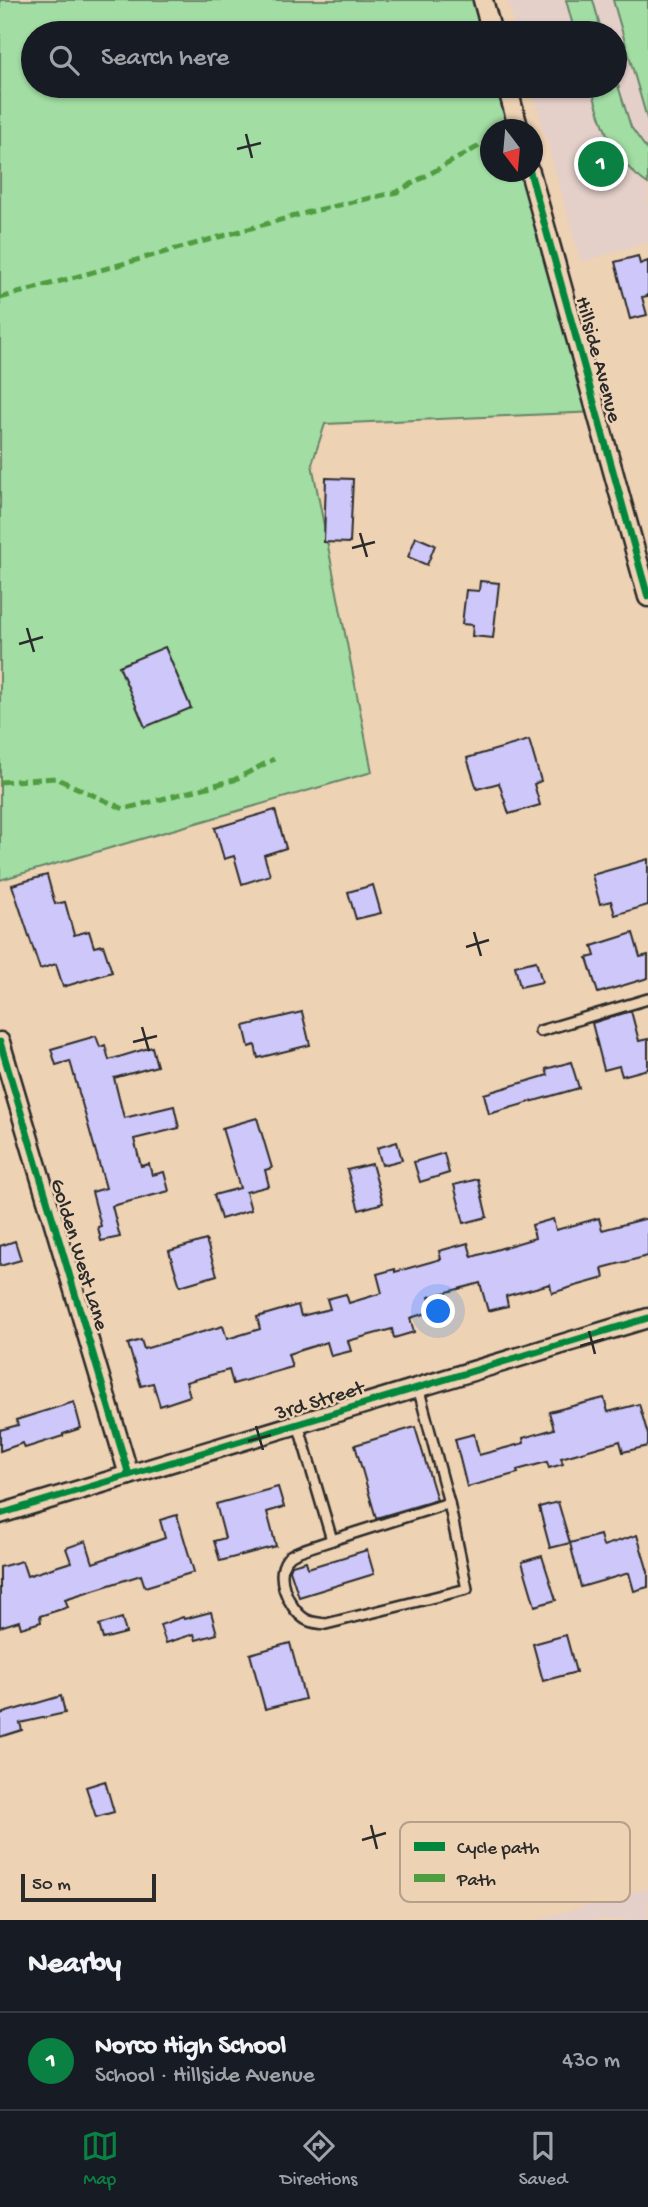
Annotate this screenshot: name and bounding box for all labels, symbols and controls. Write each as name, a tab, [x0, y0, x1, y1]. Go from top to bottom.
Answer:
search box	[21, 21, 627, 98]
icon: search	[45, 41, 83, 79]
text: Search here	[101, 44, 229, 75]
north arrow	[480, 119, 543, 182]
pin: 1	[578, 138, 624, 190]
street label: Hillside Avenue	[568, 294, 626, 427]
street label: Golden West Lane	[43, 1176, 113, 1335]
your location	[421, 1294, 455, 1328]
street label: 3rd Street	[272, 1376, 370, 1428]
legend	[400, 1822, 630, 1902]
text: Cycle path	[457, 1838, 539, 1861]
text: Path	[456, 1870, 496, 1893]
scale bar	[21, 1871, 156, 1903]
text: 50 m	[32, 1874, 71, 1897]
text: Nearby	[28, 1948, 121, 1983]
text: Norco High School	[95, 2032, 286, 2063]
text: 1	[46, 2048, 56, 2075]
text: 430 m	[562, 2048, 620, 2075]
text: School · Hillside Avenue	[95, 2063, 315, 2090]
tab: Map	[81, 2127, 119, 2192]
tab: Directions	[280, 2127, 357, 2192]
tab: Saved	[519, 2127, 567, 2192]

